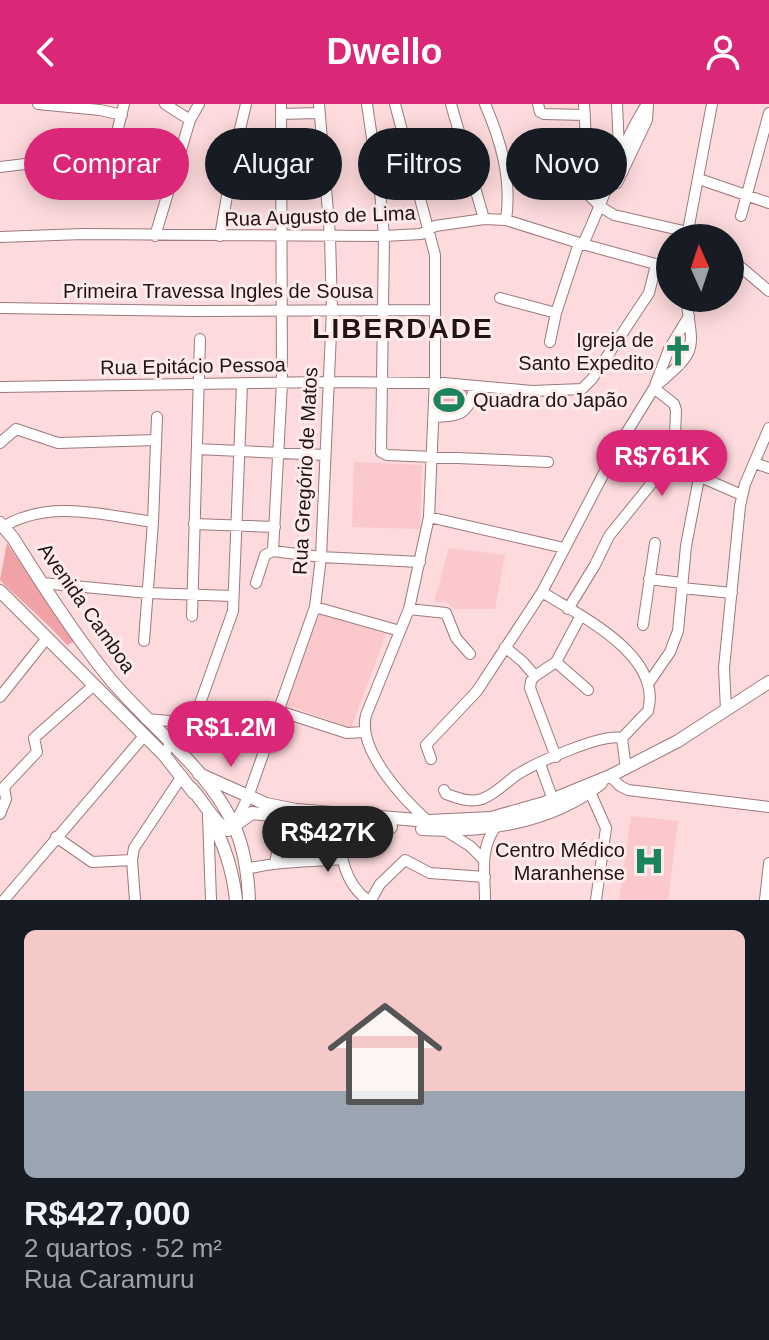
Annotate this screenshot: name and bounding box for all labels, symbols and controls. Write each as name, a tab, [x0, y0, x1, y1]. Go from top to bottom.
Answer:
icon: back	[24, 30, 68, 74]
icon: person	[701, 30, 745, 74]
text: Dwello	[326, 31, 443, 72]
chip: Comprar	[24, 128, 189, 200]
chip: Alugar	[205, 128, 342, 200]
chip: Filtros	[358, 128, 490, 200]
chip: Novo	[506, 128, 627, 200]
street label: Rua Augusto de Lima	[224, 202, 417, 230]
north arrow	[656, 224, 744, 312]
map controls	[656, 224, 744, 312]
street label: Primeira Travessa Ingles de Sousa	[63, 280, 374, 302]
district label: LIBERDADE	[312, 313, 494, 344]
place label: Igreja de Santo Expedito	[518, 329, 654, 374]
church icon: Igreja de Santo Expedito	[661, 334, 695, 368]
street label: Rua Epitácio Pessoa	[100, 353, 287, 379]
street label: Rua Gregório de Matos	[289, 367, 321, 575]
sports icon: Quadra do Japão	[432, 383, 466, 417]
place label: Quadra do Japão	[473, 389, 628, 411]
pin: R$761K	[597, 430, 727, 498]
text: R$761K	[614, 441, 710, 471]
street label: Avenida Camboa	[34, 539, 140, 678]
pin: R$1.2M	[166, 701, 296, 769]
text: R$1.2M	[185, 712, 277, 742]
pin: R$427K	[263, 806, 393, 874]
text: R$427K	[280, 817, 376, 847]
place label: Centro Médico Maranhense	[495, 839, 625, 884]
hospital icon: Centro Médico Maranhense	[632, 844, 666, 878]
icon: home	[313, 982, 457, 1126]
text: R$427,000	[24, 1194, 190, 1232]
text: 2 quartos · 52 m²	[24, 1233, 222, 1263]
text: Rua Caramuru	[24, 1264, 195, 1294]

